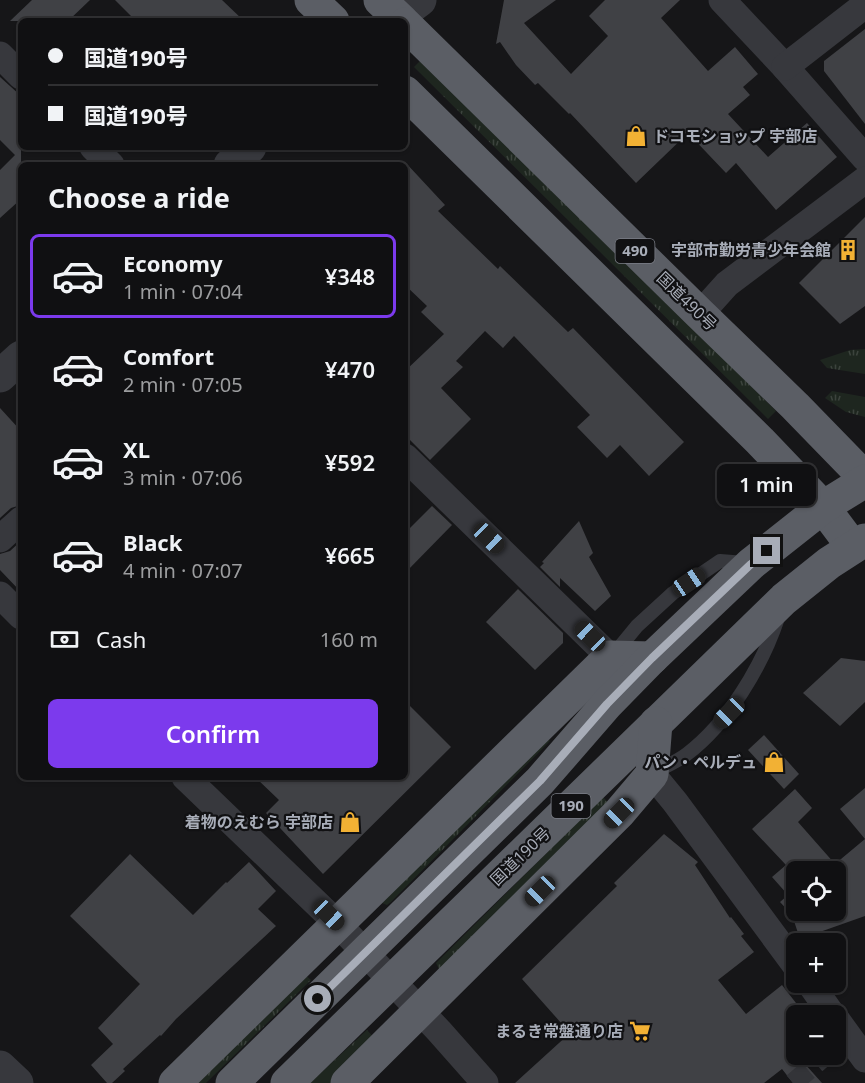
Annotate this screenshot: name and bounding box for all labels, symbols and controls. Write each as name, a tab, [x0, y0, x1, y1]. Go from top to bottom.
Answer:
text: 国道190号	[84, 42, 188, 72]
text: 国道190号	[84, 100, 188, 130]
shop icon: ドコモショップ 宇部店	[624, 124, 648, 148]
place label: ドコモショップ 宇部店	[653, 125, 817, 147]
text: Choose a ride	[48, 179, 230, 216]
building icon: 宇部市勤労青少年会館	[836, 238, 860, 262]
road number: 490	[616, 239, 654, 263]
place label: 宇部市勤労青少年会館	[671, 239, 831, 261]
text: Economy	[123, 248, 222, 278]
icon: car	[51, 249, 105, 303]
text: ¥348	[325, 261, 375, 291]
street label: 国道490号	[652, 267, 722, 335]
text: 1 min · 07:04	[123, 278, 243, 305]
text: Comfort	[123, 341, 214, 371]
icon: car	[51, 342, 105, 396]
text: ¥470	[325, 354, 375, 384]
text: 2 min · 07:05	[123, 371, 243, 398]
text: XL	[123, 434, 150, 464]
icon: car	[51, 435, 105, 489]
text: ¥592	[325, 447, 375, 477]
text: 3 min · 07:06	[123, 464, 243, 491]
callout: 1 min	[718, 464, 816, 506]
text: 1 min	[739, 471, 794, 498]
car	[470, 519, 508, 557]
text: Black	[123, 527, 182, 557]
icon: car	[51, 528, 105, 582]
route end	[753, 537, 780, 564]
text: ¥665	[325, 540, 375, 570]
text: 4 min · 07:07	[123, 557, 243, 584]
car	[669, 564, 709, 600]
car	[571, 617, 609, 655]
icon: cash	[48, 623, 81, 656]
text: Cash	[96, 624, 146, 654]
text: 160 m	[320, 626, 378, 653]
car	[710, 694, 748, 732]
button: Confirm	[48, 699, 378, 768]
shop icon: パン・ペルデュ	[762, 750, 786, 774]
place label: パン・ペルデュ	[644, 751, 757, 773]
road number: 190	[552, 794, 590, 818]
car	[600, 794, 638, 832]
shop icon: 着物のえむら 宇部店	[338, 810, 362, 834]
place label: 着物のえむら 宇部店	[185, 811, 333, 833]
street label: 国道190号	[485, 822, 555, 890]
map controls	[786, 861, 846, 1065]
button: locate	[786, 861, 846, 921]
car	[521, 872, 559, 910]
car	[310, 896, 348, 934]
button: +	[786, 933, 846, 993]
route start	[304, 985, 331, 1012]
button: −	[786, 1005, 846, 1065]
supermarket icon: まるき常盤通り店	[628, 1019, 652, 1043]
place label: まるき常盤通り店	[495, 1020, 623, 1042]

